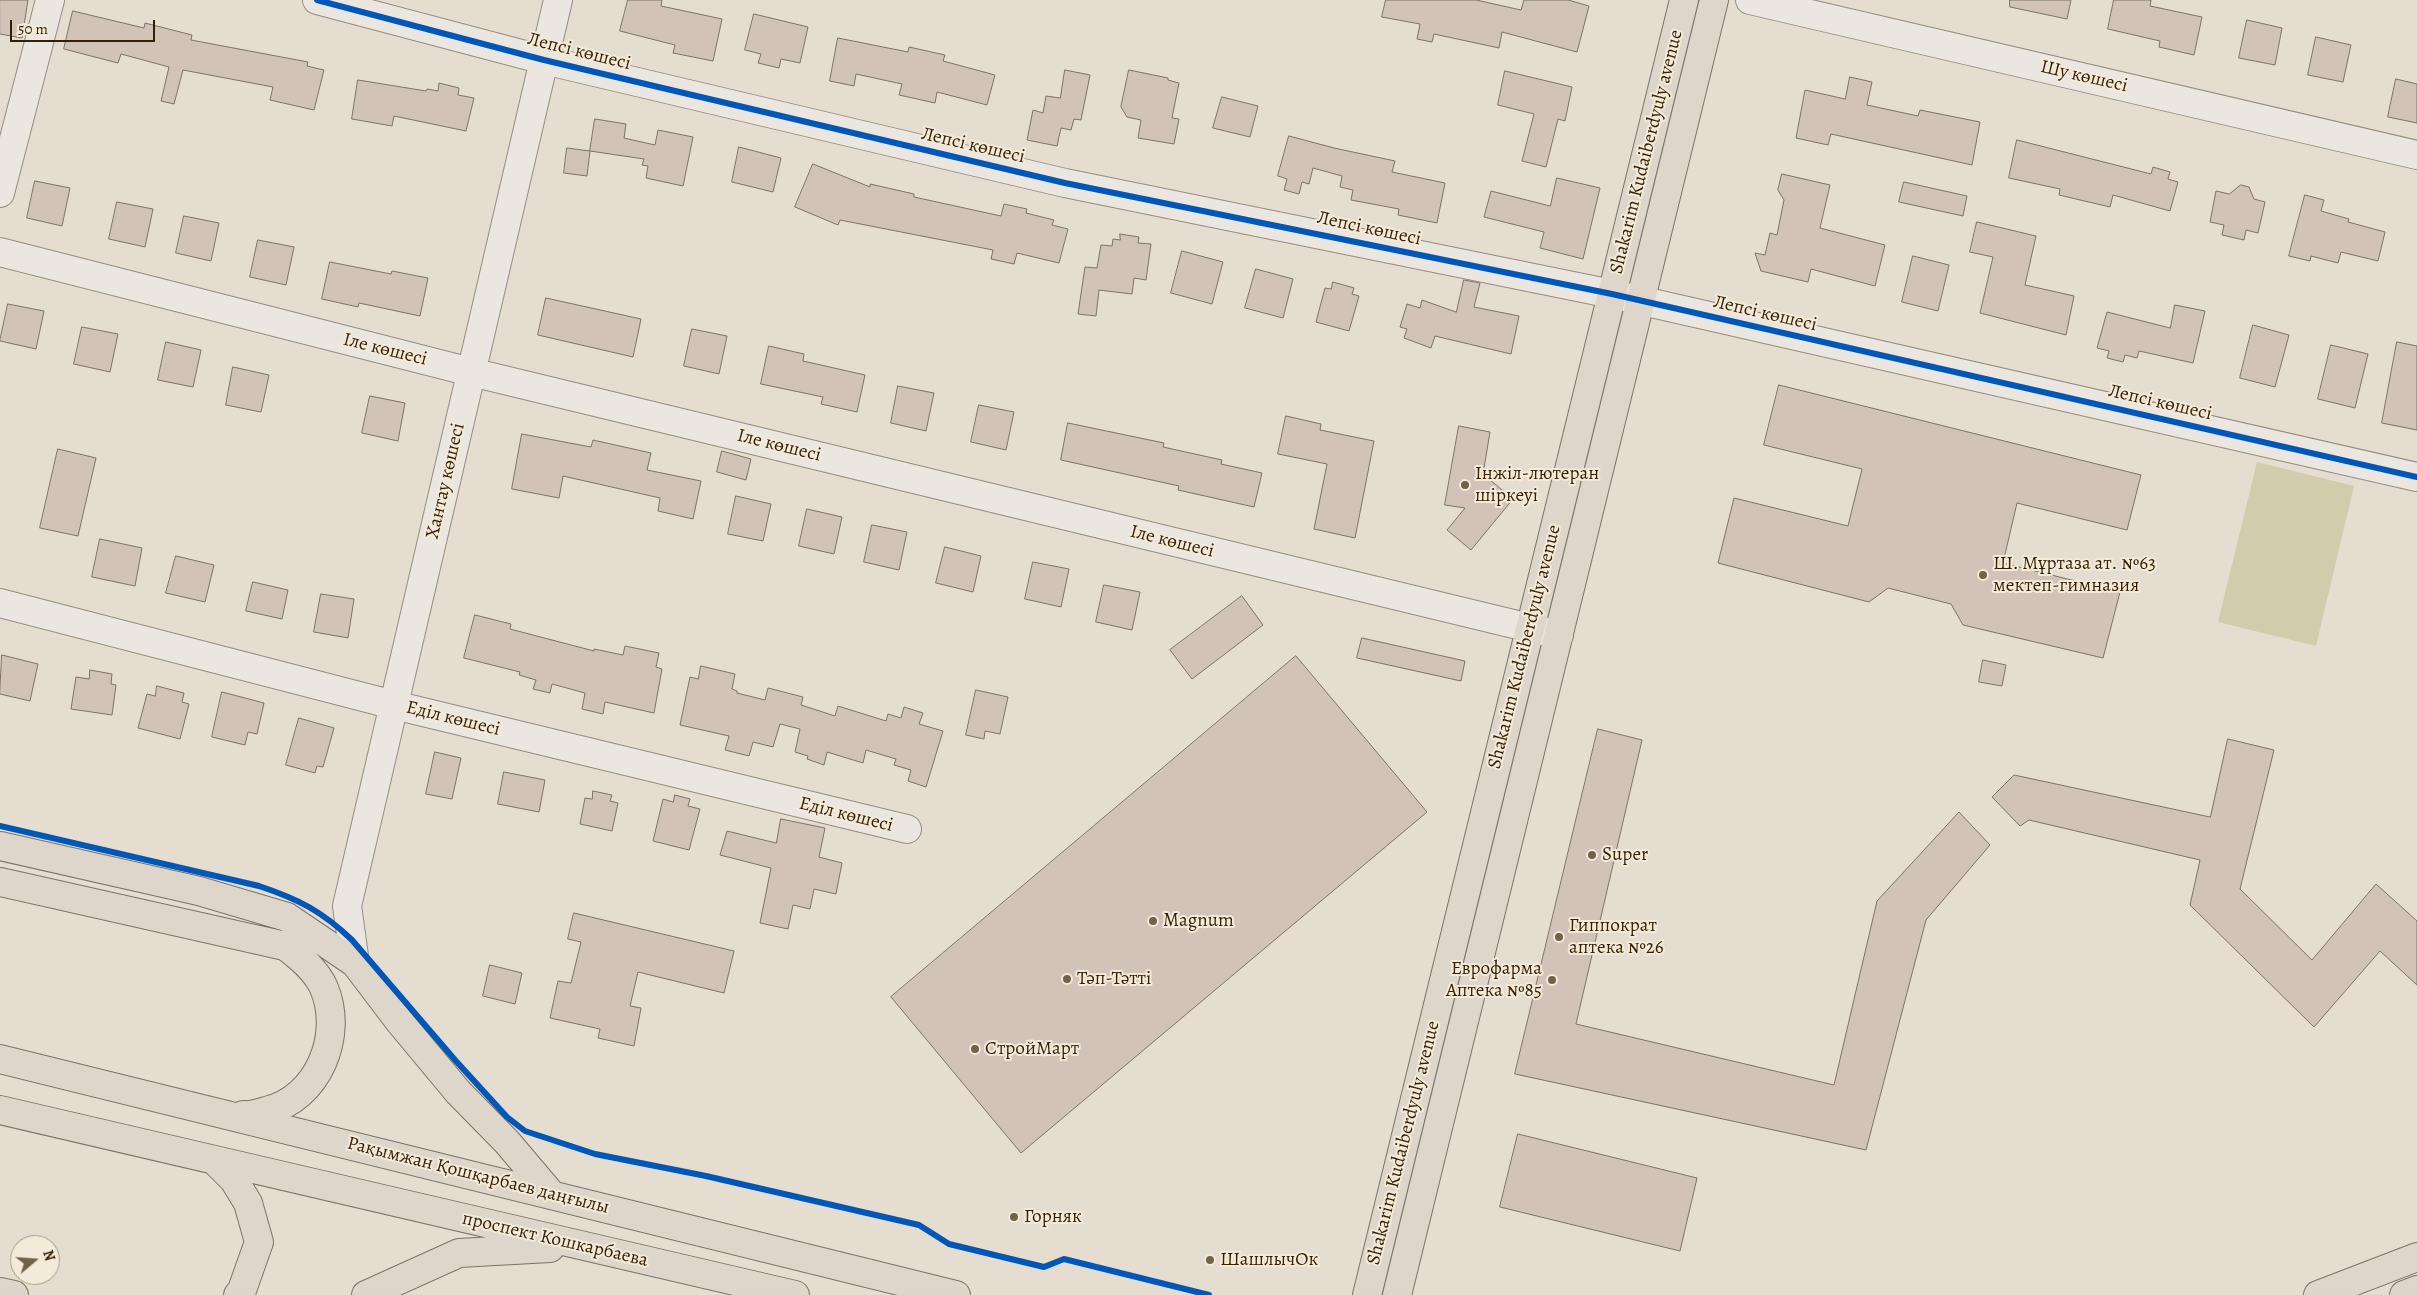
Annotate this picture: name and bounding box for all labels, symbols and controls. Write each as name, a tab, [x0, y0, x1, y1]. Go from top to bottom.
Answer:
scale bar	[12, 10, 158, 42]
text: 50 m	[18, 19, 48, 39]
street label: Лепсі көшесі	[525, 28, 633, 76]
street label: Shakarim Kudaiberdyuly avenue	[1606, 28, 1688, 276]
street label: Шу көшесі	[2038, 56, 2130, 98]
street label: Лепсі көшесі	[919, 123, 1027, 169]
street label: Лепсі көшесі	[1315, 207, 1423, 251]
street label: Лепсі көшесі	[1711, 291, 1819, 337]
street label: Іле көшесі	[341, 329, 429, 371]
street label: Лепсі көшесі	[2106, 380, 2214, 426]
street label: Хантау көшесі	[422, 421, 470, 541]
street label: Іле көшесі	[735, 425, 823, 467]
place label: Інжіл-лютеран шіркеуі	[1475, 463, 1599, 507]
marker: Інжіл-лютеран шіркеуі	[1459, 479, 1471, 491]
street label: Іле көшесі	[1128, 521, 1216, 563]
street label: Shakarim Kudaiberdyuly avenue	[1484, 523, 1566, 771]
place label: Ш. Мұртаза ат. №63 мектеп-гимназия	[1993, 553, 2156, 597]
marker: Ш. Мұртаза ат. №63 мектеп-гимназия	[1977, 569, 1989, 581]
street label: Еділ көшесі	[404, 696, 502, 742]
street label: Еділ көшесі	[797, 792, 895, 838]
place label: Super	[1602, 844, 1648, 866]
marker: Super	[1586, 849, 1598, 861]
place label: Magnum	[1163, 910, 1234, 932]
marker: Magnum	[1147, 915, 1159, 927]
place label: Гиппократ аптека №26	[1569, 915, 1664, 959]
marker: Гиппократ аптека №26	[1553, 931, 1565, 943]
place label: Еврофарма Аптека №85	[1446, 958, 1542, 1002]
place label: Тәп-Тәтті	[1077, 968, 1151, 990]
marker: Тәп-Тәтті	[1061, 973, 1073, 985]
marker: Еврофарма Аптека №85	[1546, 974, 1558, 986]
street label: Shakarim Kudaiberdyuly avenue	[1363, 1019, 1445, 1267]
place label: СтройМарт	[985, 1038, 1079, 1060]
marker: СтройМарт	[969, 1043, 981, 1055]
street label: Рақымжан Қошқарбаев даңғылы	[345, 1132, 611, 1220]
place label: Горняк	[1024, 1206, 1082, 1228]
street label: проспект Кошкарбаева	[460, 1207, 650, 1273]
marker: Горняк	[1008, 1211, 1020, 1223]
north arrow	[10, 1235, 60, 1285]
text: N	[38, 1248, 59, 1263]
place label: ШашлычОк	[1220, 1249, 1318, 1271]
marker: ШашлычОк	[1204, 1254, 1216, 1266]

